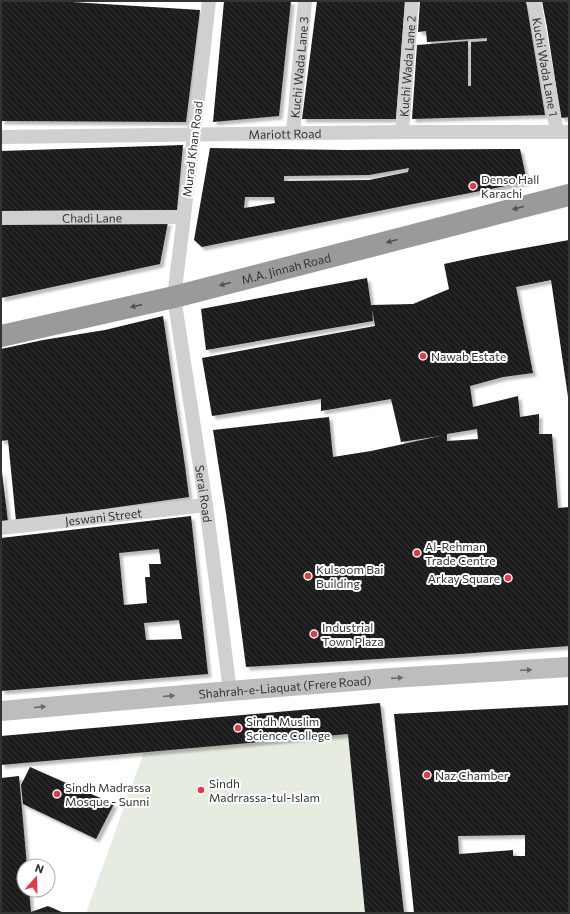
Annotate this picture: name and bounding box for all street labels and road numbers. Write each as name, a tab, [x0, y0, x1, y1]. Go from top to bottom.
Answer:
street label: Kuchi Wada Lane 2	[396, 15, 418, 117]
street label: Kuchi Wada Lane 3	[287, 16, 311, 119]
street label: Kuchi Wada Lane 1	[530, 16, 561, 118]
street label: Murad Khan Road	[179, 100, 205, 198]
street label: Mariott Road	[248, 126, 322, 141]
street label: Chadi Lane	[62, 210, 122, 225]
street label: M.A. Jinnah Road	[240, 250, 332, 286]
street label: Serai Road	[193, 464, 215, 523]
street label: Jeswani Street	[64, 505, 143, 529]
street label: Shahrah-e-Liaquat (Frere Road)	[198, 673, 372, 701]

